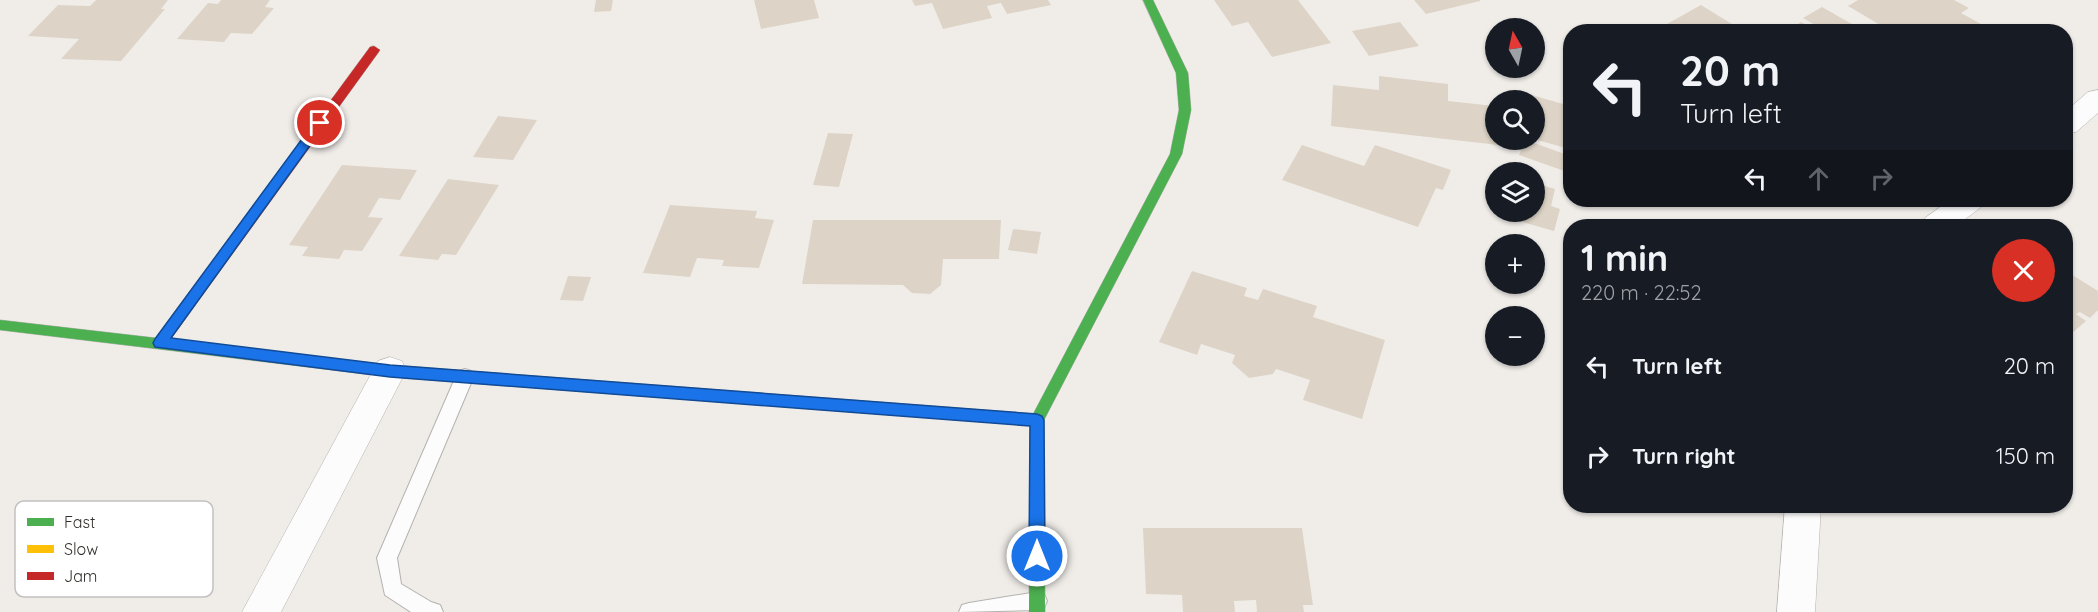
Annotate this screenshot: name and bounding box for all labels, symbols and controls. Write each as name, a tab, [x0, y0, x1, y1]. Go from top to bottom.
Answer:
north arrow	[1485, 18, 1545, 78]
map controls	[1485, 18, 1545, 366]
text: 20 m	[1680, 44, 1780, 97]
icon: left	[1581, 48, 1659, 126]
button: search	[1485, 90, 1545, 150]
text: Turn left	[1680, 96, 1782, 130]
pin	[294, 97, 345, 148]
icon: arrive	[303, 106, 336, 139]
button: layers	[1485, 162, 1545, 222]
icon: left	[1739, 162, 1772, 195]
icon: ahead	[1802, 162, 1835, 195]
icon: right	[1865, 162, 1898, 195]
button: +	[1485, 234, 1545, 294]
text: 1 min	[1581, 235, 1668, 280]
button: close	[1992, 239, 2055, 302]
text: 220 m · 22:52	[1581, 280, 1701, 305]
button: −	[1485, 306, 1545, 366]
icon: left	[1581, 350, 1614, 383]
text: Turn left	[1632, 352, 1722, 380]
text: 20 m	[2004, 352, 2055, 380]
icon: right	[1581, 440, 1614, 473]
text: Turn right	[1632, 442, 1736, 470]
text: 150 m	[1996, 442, 2055, 470]
legend	[15, 501, 213, 597]
text: Fast	[64, 512, 95, 532]
position arrow	[1005, 524, 1069, 588]
text: Slow	[64, 539, 98, 559]
text: Jam	[64, 566, 97, 586]

